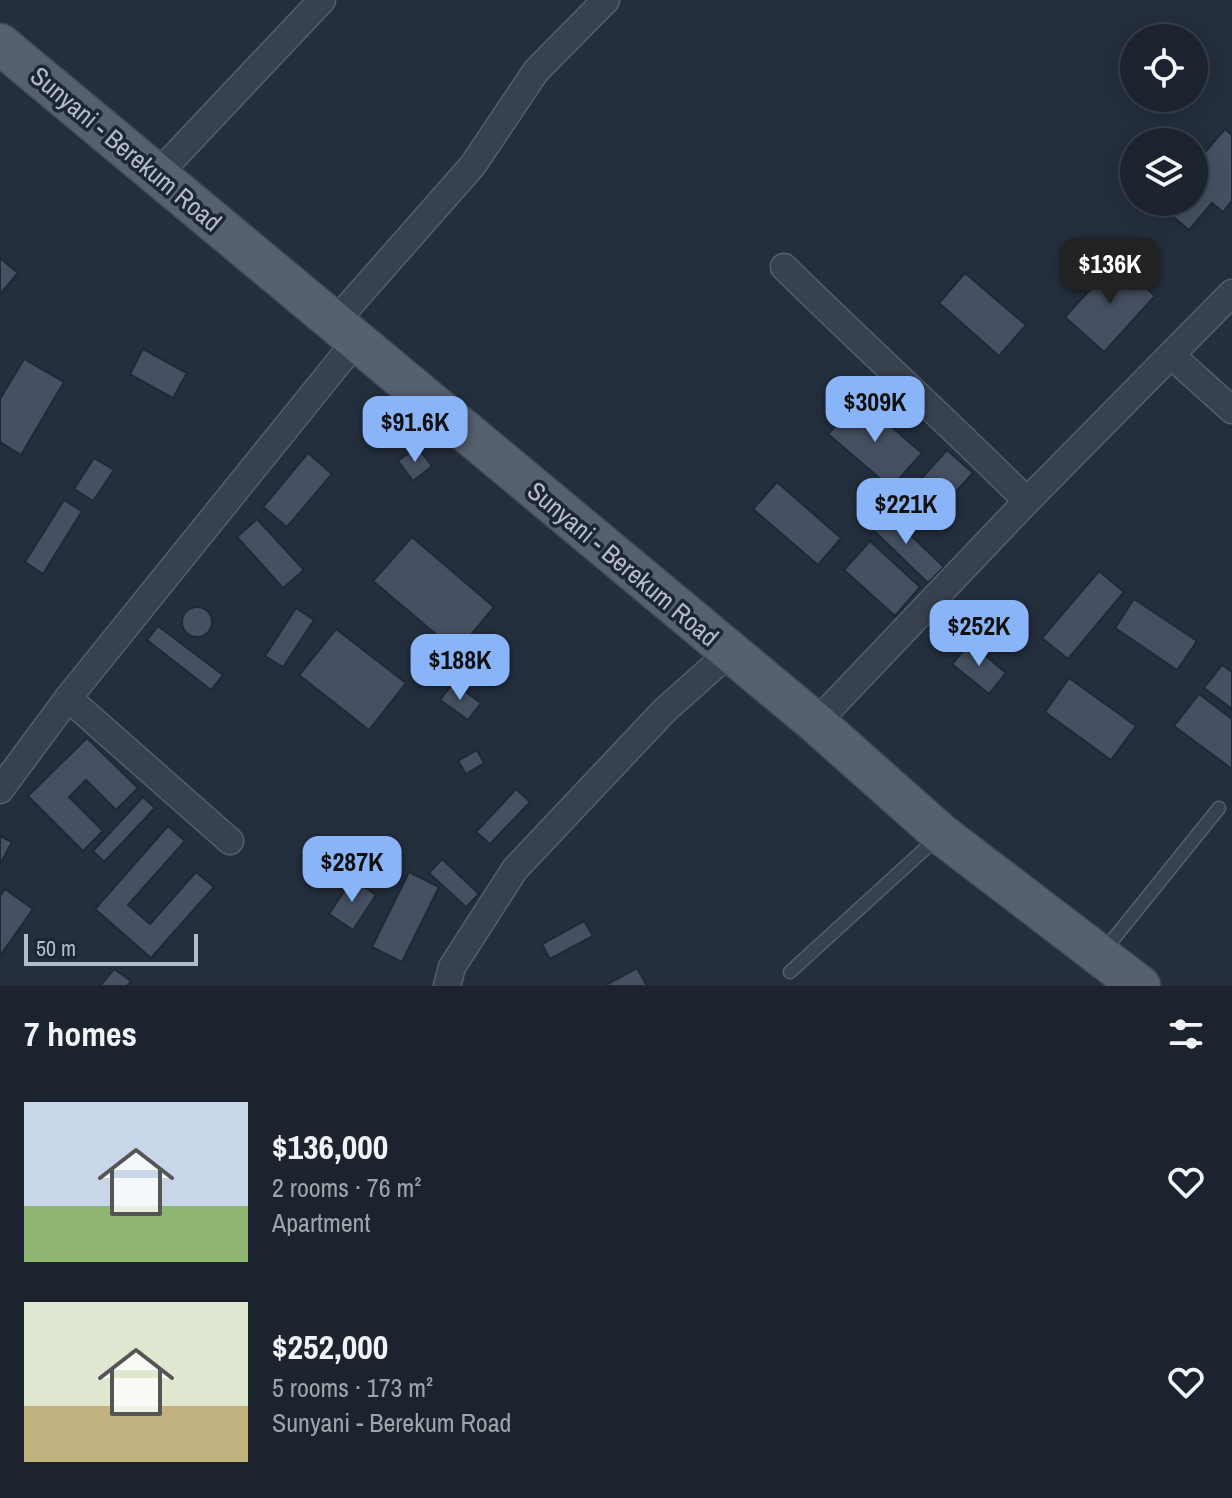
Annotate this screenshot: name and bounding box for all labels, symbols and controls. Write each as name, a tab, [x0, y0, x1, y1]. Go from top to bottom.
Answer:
map controls	[1120, 24, 1208, 216]
button: locate	[1120, 24, 1208, 112]
street label: Sunyani - Berekum Road	[23, 58, 229, 239]
button: layers	[1120, 128, 1208, 216]
pin: $136K	[1054, 238, 1166, 306]
text: $136K	[1079, 246, 1141, 281]
pin: $309K	[819, 376, 931, 444]
text: $309K	[844, 384, 906, 419]
pin: $91.6K	[350, 396, 480, 464]
text: $91.6K	[381, 404, 449, 439]
street label: Sunyani - Berekum Road	[520, 473, 726, 654]
pin: $221K	[850, 478, 962, 546]
text: $221K	[875, 486, 937, 521]
pin: $252K	[923, 600, 1035, 668]
text: $252K	[948, 608, 1010, 643]
pin: $188K	[404, 634, 516, 702]
text: $188K	[429, 642, 491, 677]
pin: $287K	[296, 836, 408, 904]
text: $287K	[321, 844, 383, 879]
scale bar	[24, 930, 198, 966]
text: 50 m	[36, 933, 76, 963]
text: 7 homes	[24, 1011, 137, 1057]
icon: filters	[1164, 1012, 1208, 1056]
text: $136,000	[272, 1124, 388, 1170]
icon: home	[88, 1134, 184, 1230]
icon: heart	[1164, 1160, 1208, 1204]
text: 2 rooms · 76 m²	[272, 1170, 421, 1205]
text: Apartment	[272, 1205, 370, 1240]
text: $252,000	[272, 1324, 388, 1370]
icon: home	[88, 1334, 184, 1430]
icon: heart	[1164, 1360, 1208, 1404]
text: 5 rooms · 173 m²	[272, 1370, 433, 1405]
text: Sunyani - Berekum Road	[272, 1405, 511, 1440]

